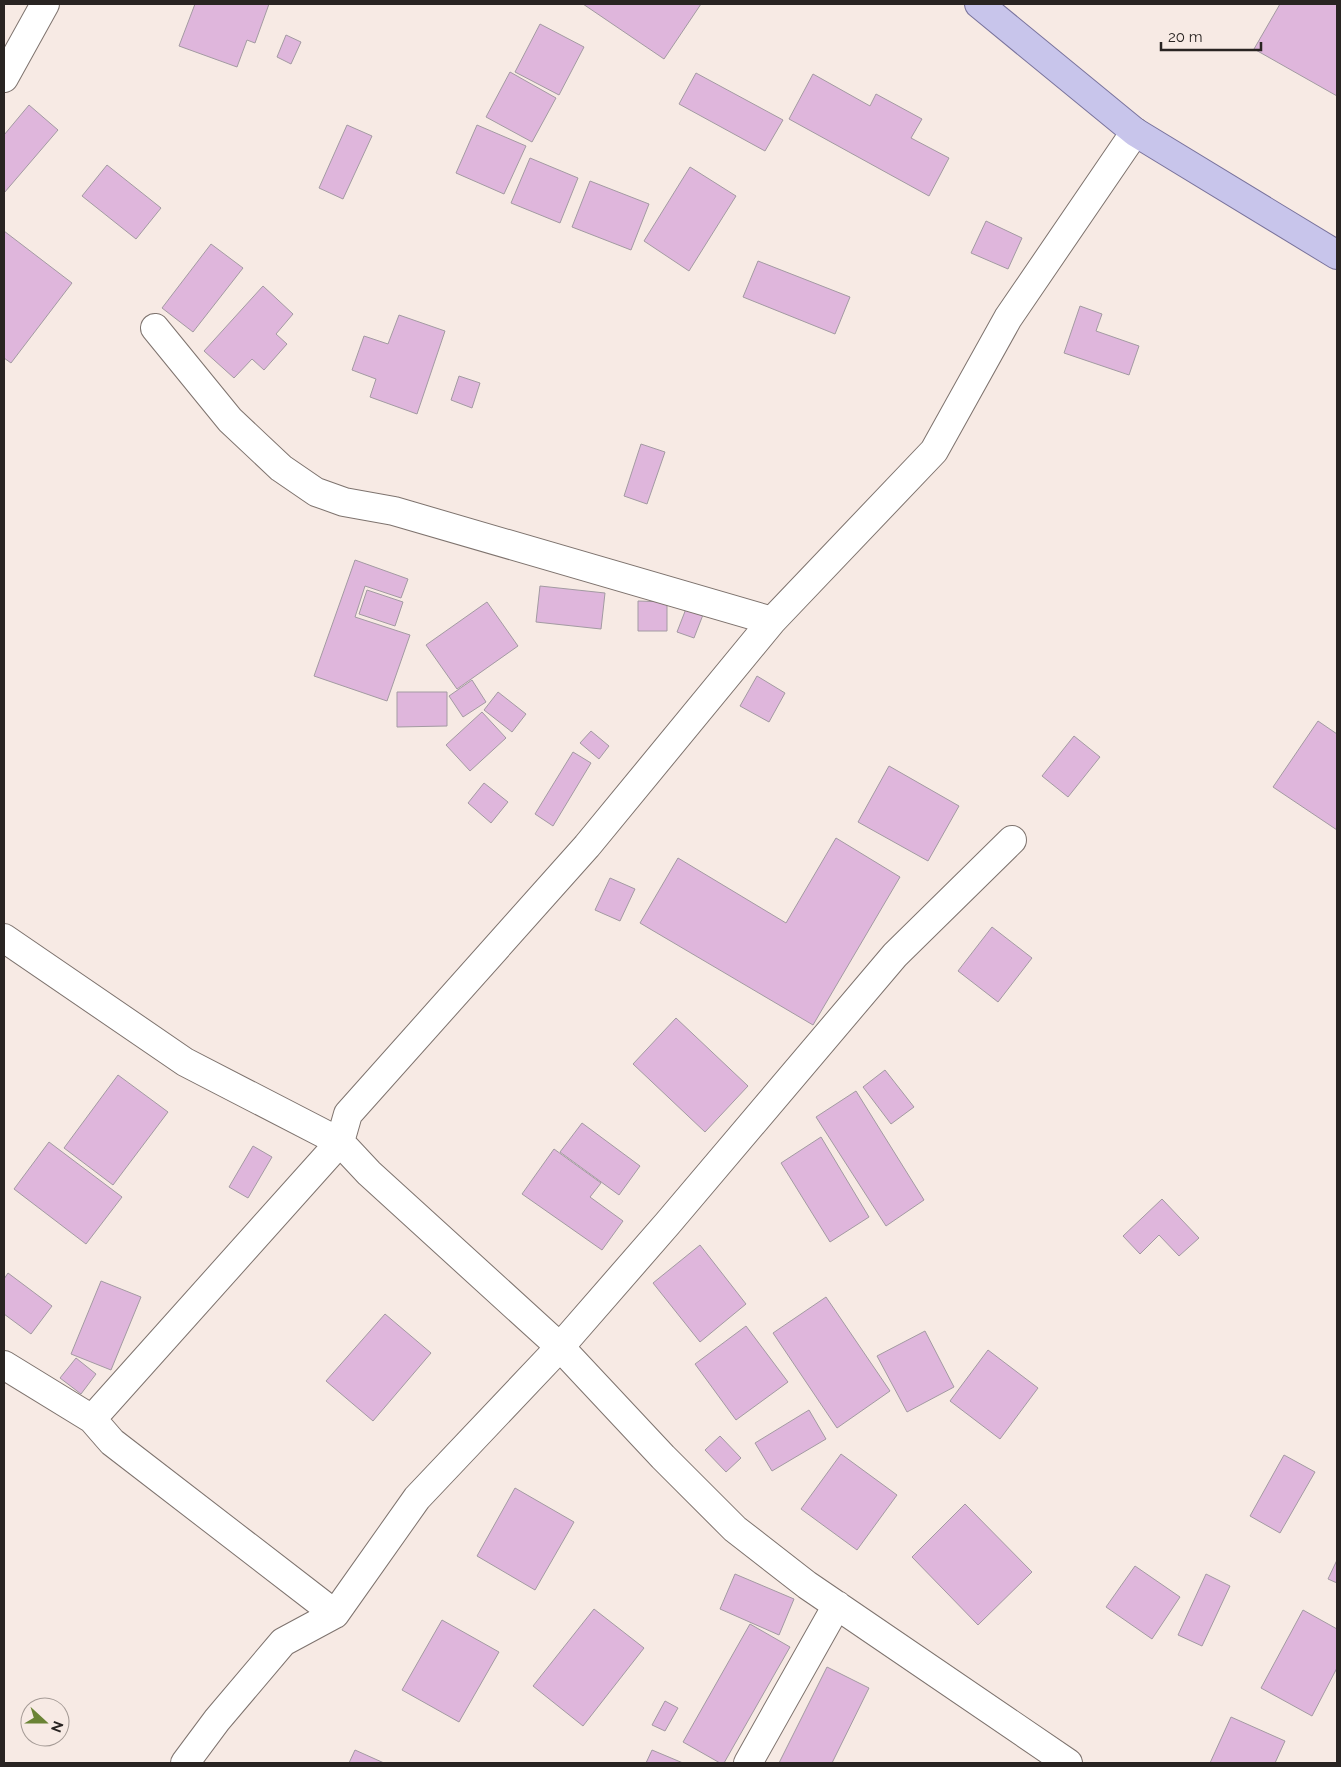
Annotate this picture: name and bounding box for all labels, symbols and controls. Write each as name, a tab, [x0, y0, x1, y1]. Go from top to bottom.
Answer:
scale bar	[1161, 20, 1261, 52]
text: 20 m	[1168, 28, 1203, 46]
north arrow	[20, 1697, 70, 1747]
text: N	[48, 1719, 67, 1735]

